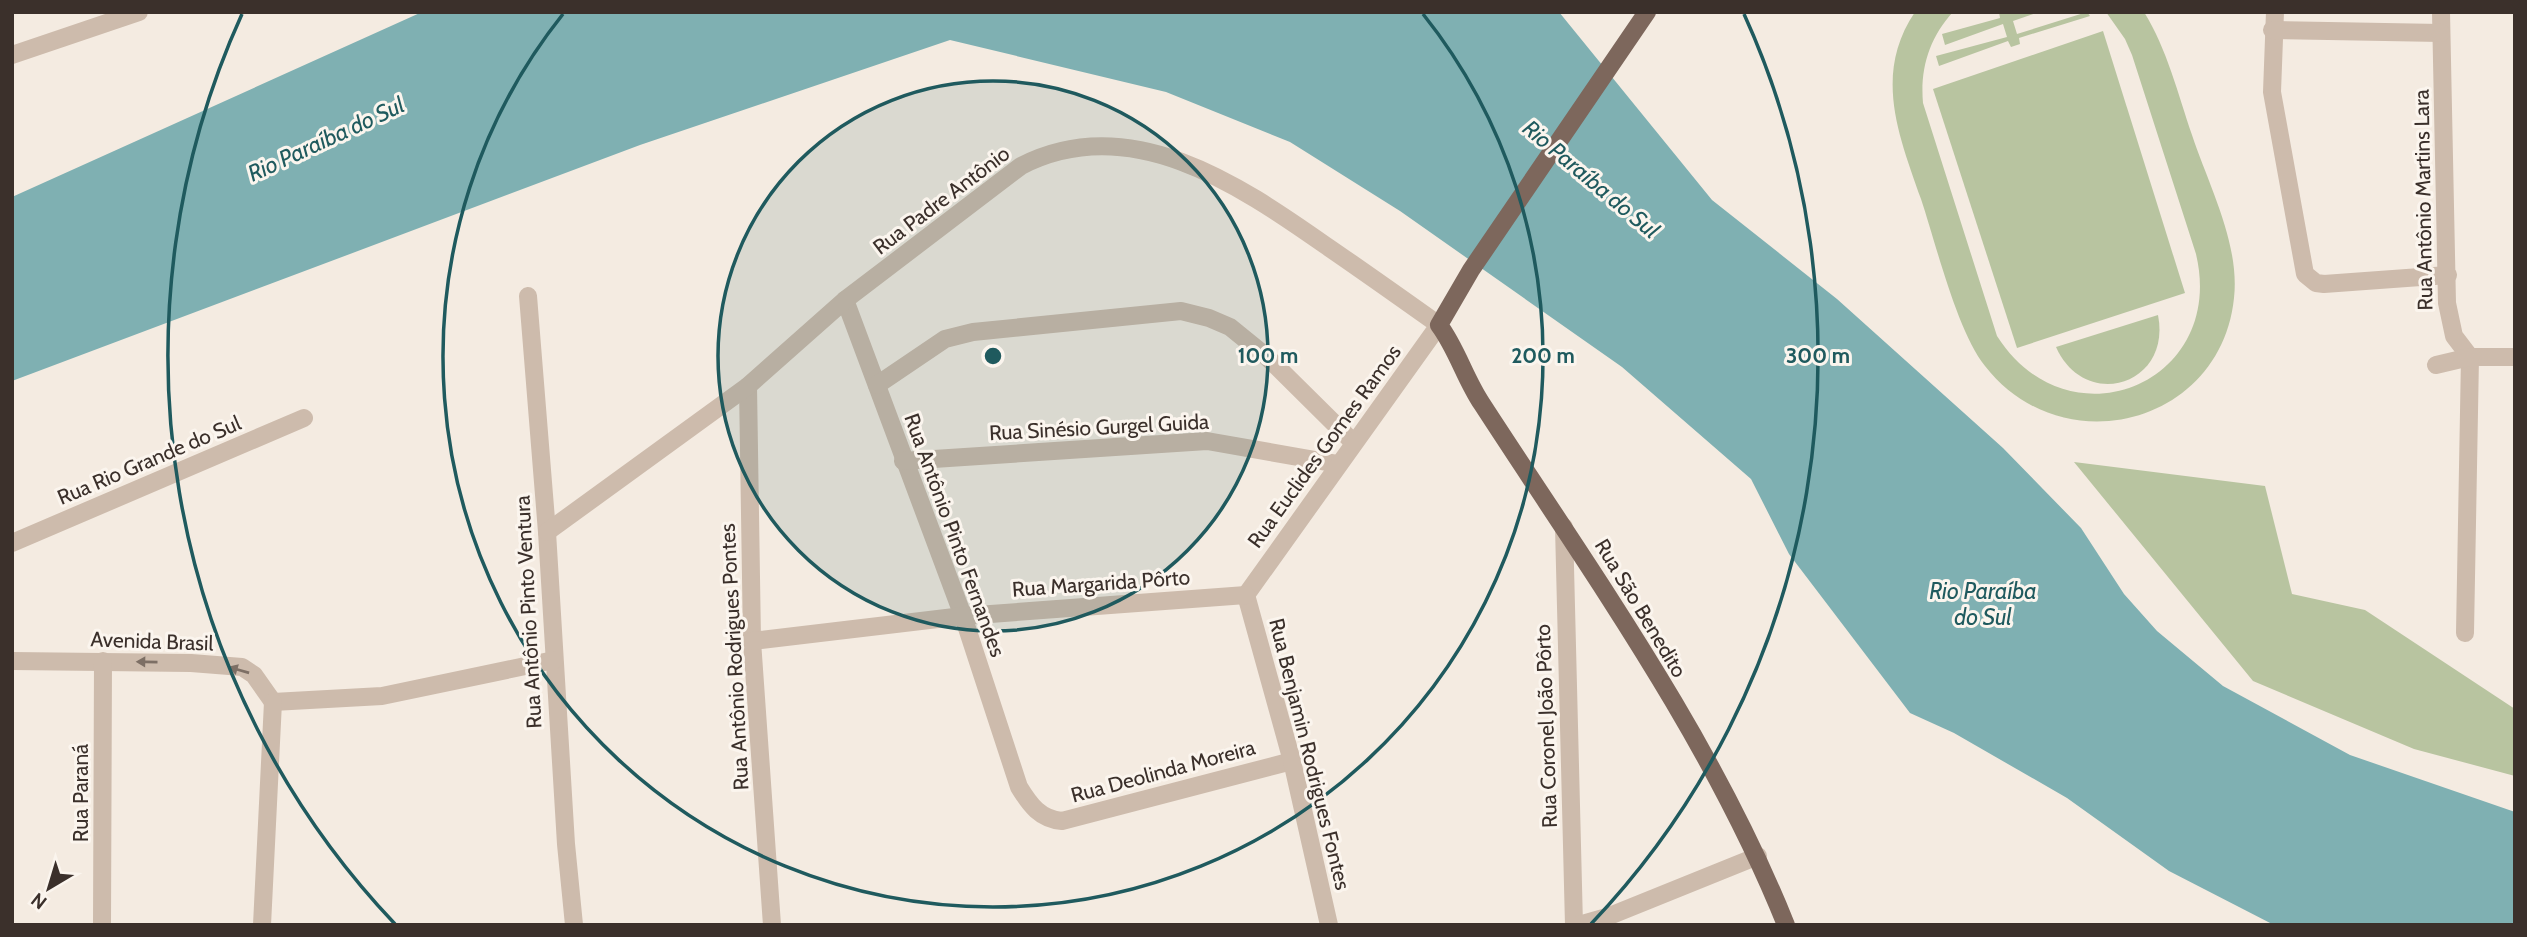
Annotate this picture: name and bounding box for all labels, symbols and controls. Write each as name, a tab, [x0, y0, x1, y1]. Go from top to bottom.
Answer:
street label: Rua Antônio Martins Lara	[2409, 89, 2437, 311]
water label: Rio Paraíba do Sul	[243, 90, 409, 188]
water label: Rio Paraíba do Sul	[1517, 114, 1665, 245]
street label: Rua Padre Antônio	[868, 141, 1014, 259]
street label: Rua Euclides Gomes Ramos	[1242, 339, 1406, 552]
text: 100 m	[1238, 343, 1298, 368]
text: 200 m	[1511, 343, 1575, 368]
text: 300 m	[1786, 343, 1850, 368]
centre of rings	[981, 344, 1005, 368]
street label: Rua Sinésio Gurgel Guida	[988, 409, 1210, 445]
street label: Rua Rio Grande do Sul	[53, 410, 245, 510]
street label: Rua Antônio Pinto Fernandes	[899, 410, 1011, 660]
street label: Rua Antônio Pinto Ventura	[509, 495, 547, 729]
street label: Rua Antônio Rodrigues Pontes	[715, 523, 753, 791]
street label: Rua São Benedito	[1590, 534, 1692, 682]
street label: Rua Margarida Pôrto	[1011, 564, 1191, 602]
water label: Rio Paraíba do Sul	[1929, 577, 2037, 631]
street label: Rua Benjamin Rodrigues Fontes	[1263, 616, 1356, 893]
street label: Rua Coronel João Pôrto	[1530, 624, 1562, 828]
street label: Avenida Brasil	[90, 626, 214, 656]
one-way arrow	[136, 657, 158, 668]
one-way arrow	[229, 664, 250, 674]
street label: Rua Deolinda Moreira	[1068, 734, 1258, 808]
street label: Rua Paraná	[68, 744, 93, 842]
north arrow	[14, 853, 84, 923]
text: N	[26, 888, 51, 914]

